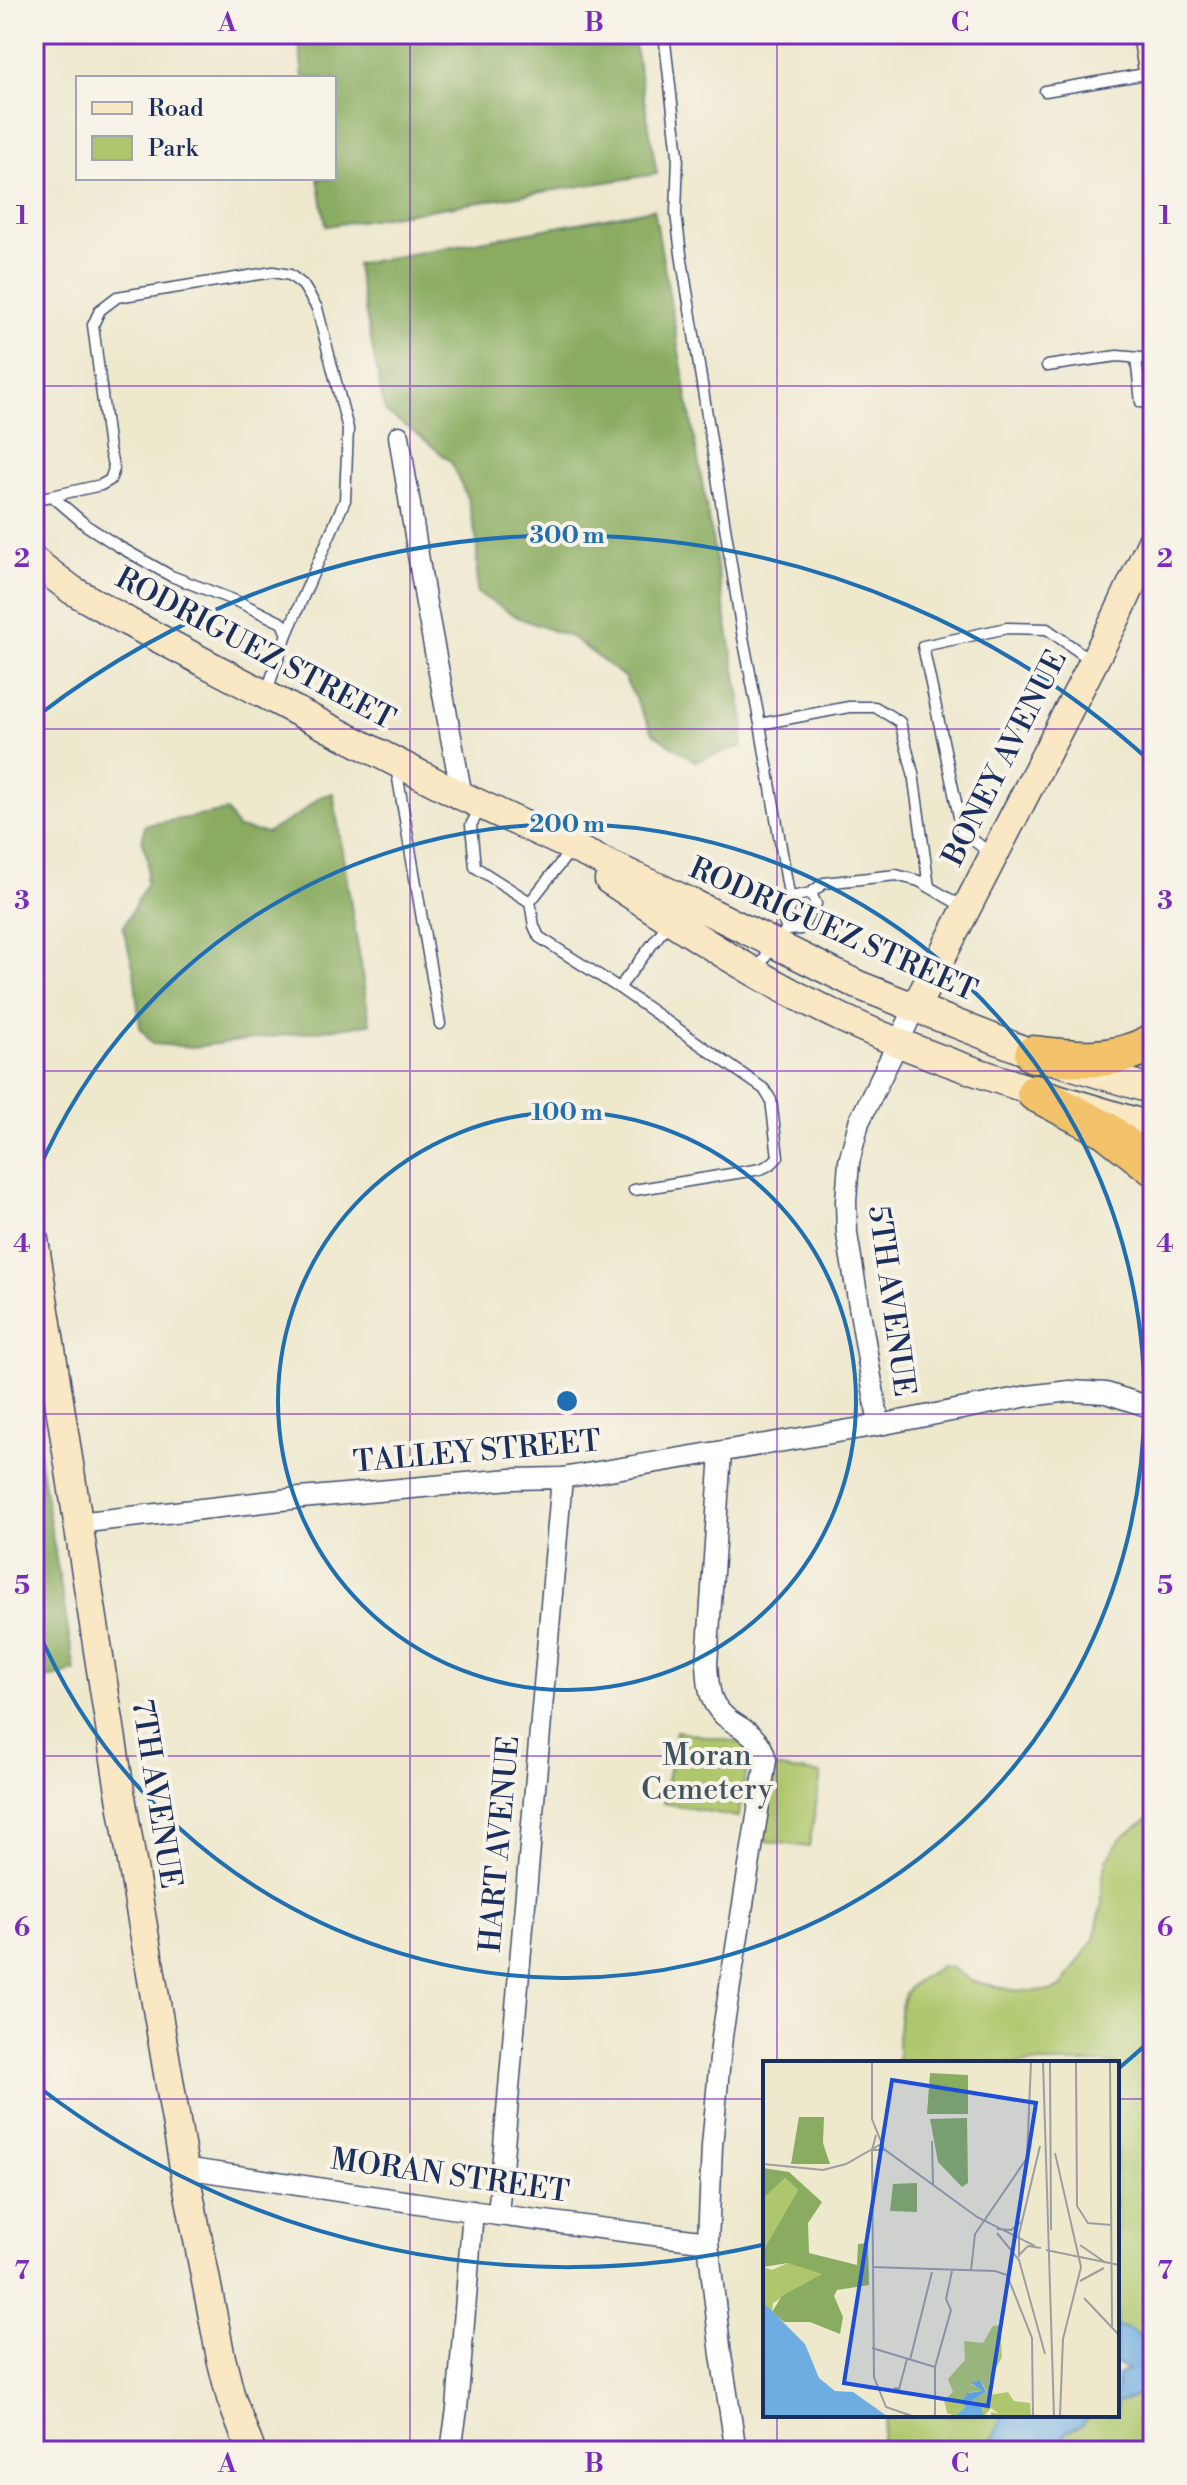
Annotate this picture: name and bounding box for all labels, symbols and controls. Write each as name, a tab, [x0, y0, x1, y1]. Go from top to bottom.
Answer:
text: A	[217, 7, 237, 39]
text: B	[584, 7, 604, 39]
text: C	[951, 7, 969, 39]
legend	[76, 76, 336, 180]
text: Road	[148, 94, 204, 124]
text: Park	[148, 134, 199, 164]
text: 1	[16, 200, 29, 232]
text: 1	[1159, 200, 1172, 232]
text: 300 m	[529, 521, 605, 551]
text: 2	[14, 543, 30, 575]
text: 2	[1157, 543, 1173, 575]
street label: RODRIGUEZ STREET	[109, 559, 401, 739]
street label: BONEY AVENUE	[934, 644, 1076, 873]
text: 200 m	[529, 810, 605, 840]
street label: RODRIGUEZ STREET	[683, 849, 983, 1011]
text: 3	[14, 885, 30, 917]
text: 3	[1157, 885, 1173, 917]
text: 100 m	[531, 1098, 603, 1128]
street label: 5TH AVENUE	[859, 1203, 923, 1399]
text: 4	[13, 1228, 31, 1260]
text: 4	[1156, 1228, 1174, 1260]
centre of rings	[553, 1387, 581, 1415]
street label: TALLEY STREET	[352, 1422, 602, 1482]
text: 5	[14, 1570, 30, 1602]
text: 5	[1157, 1570, 1173, 1602]
street label: 7TH AVENUE	[122, 1697, 190, 1891]
street label: HART AVENUE	[472, 1734, 528, 1954]
park label: Moran Cemetery	[641, 1737, 773, 1809]
text: 6	[14, 1912, 30, 1944]
text: 6	[1157, 1912, 1173, 1944]
inset map	[763, 2061, 1119, 2417]
street label: MORAN STREET	[328, 2140, 572, 2212]
text: 7	[14, 2255, 30, 2287]
text: 7	[1157, 2255, 1173, 2287]
text: A	[217, 2448, 237, 2480]
text: B	[584, 2448, 604, 2480]
text: C	[951, 2448, 969, 2480]

